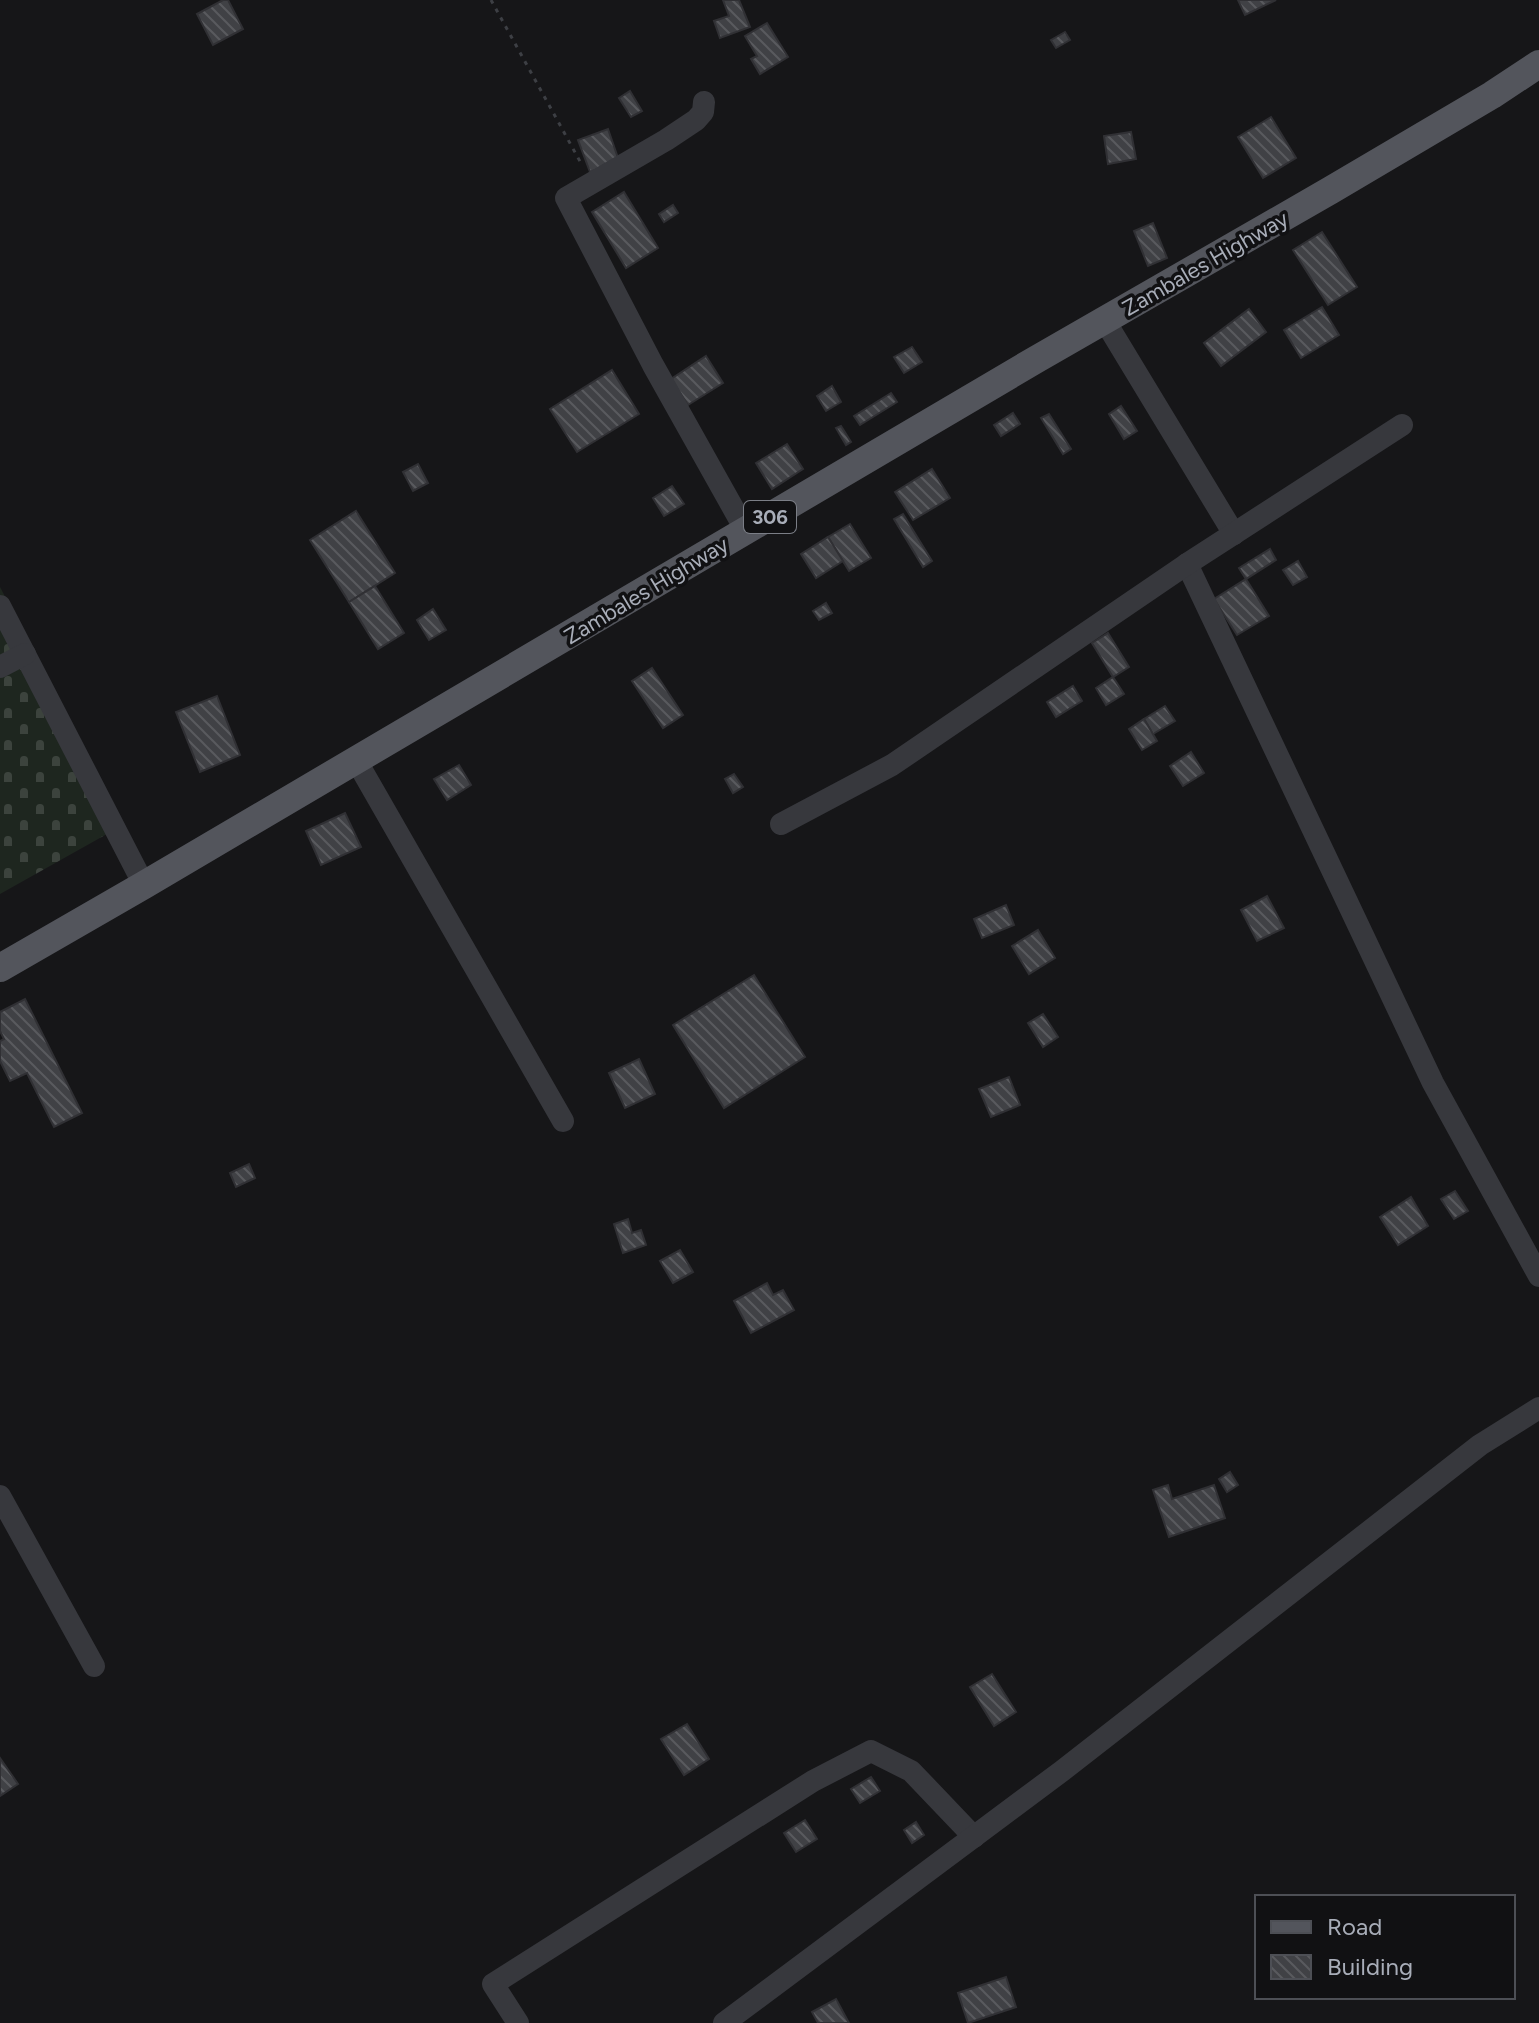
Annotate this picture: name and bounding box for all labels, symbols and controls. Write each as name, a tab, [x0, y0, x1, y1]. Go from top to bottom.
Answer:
street label: Zambales Highway	[1118, 205, 1293, 322]
road number: 306	[744, 501, 796, 533]
street label: Zambales Highway	[559, 530, 734, 650]
legend	[1255, 1895, 1515, 1999]
text: Road	[1327, 1912, 1382, 1941]
text: Building	[1327, 1952, 1413, 1981]

